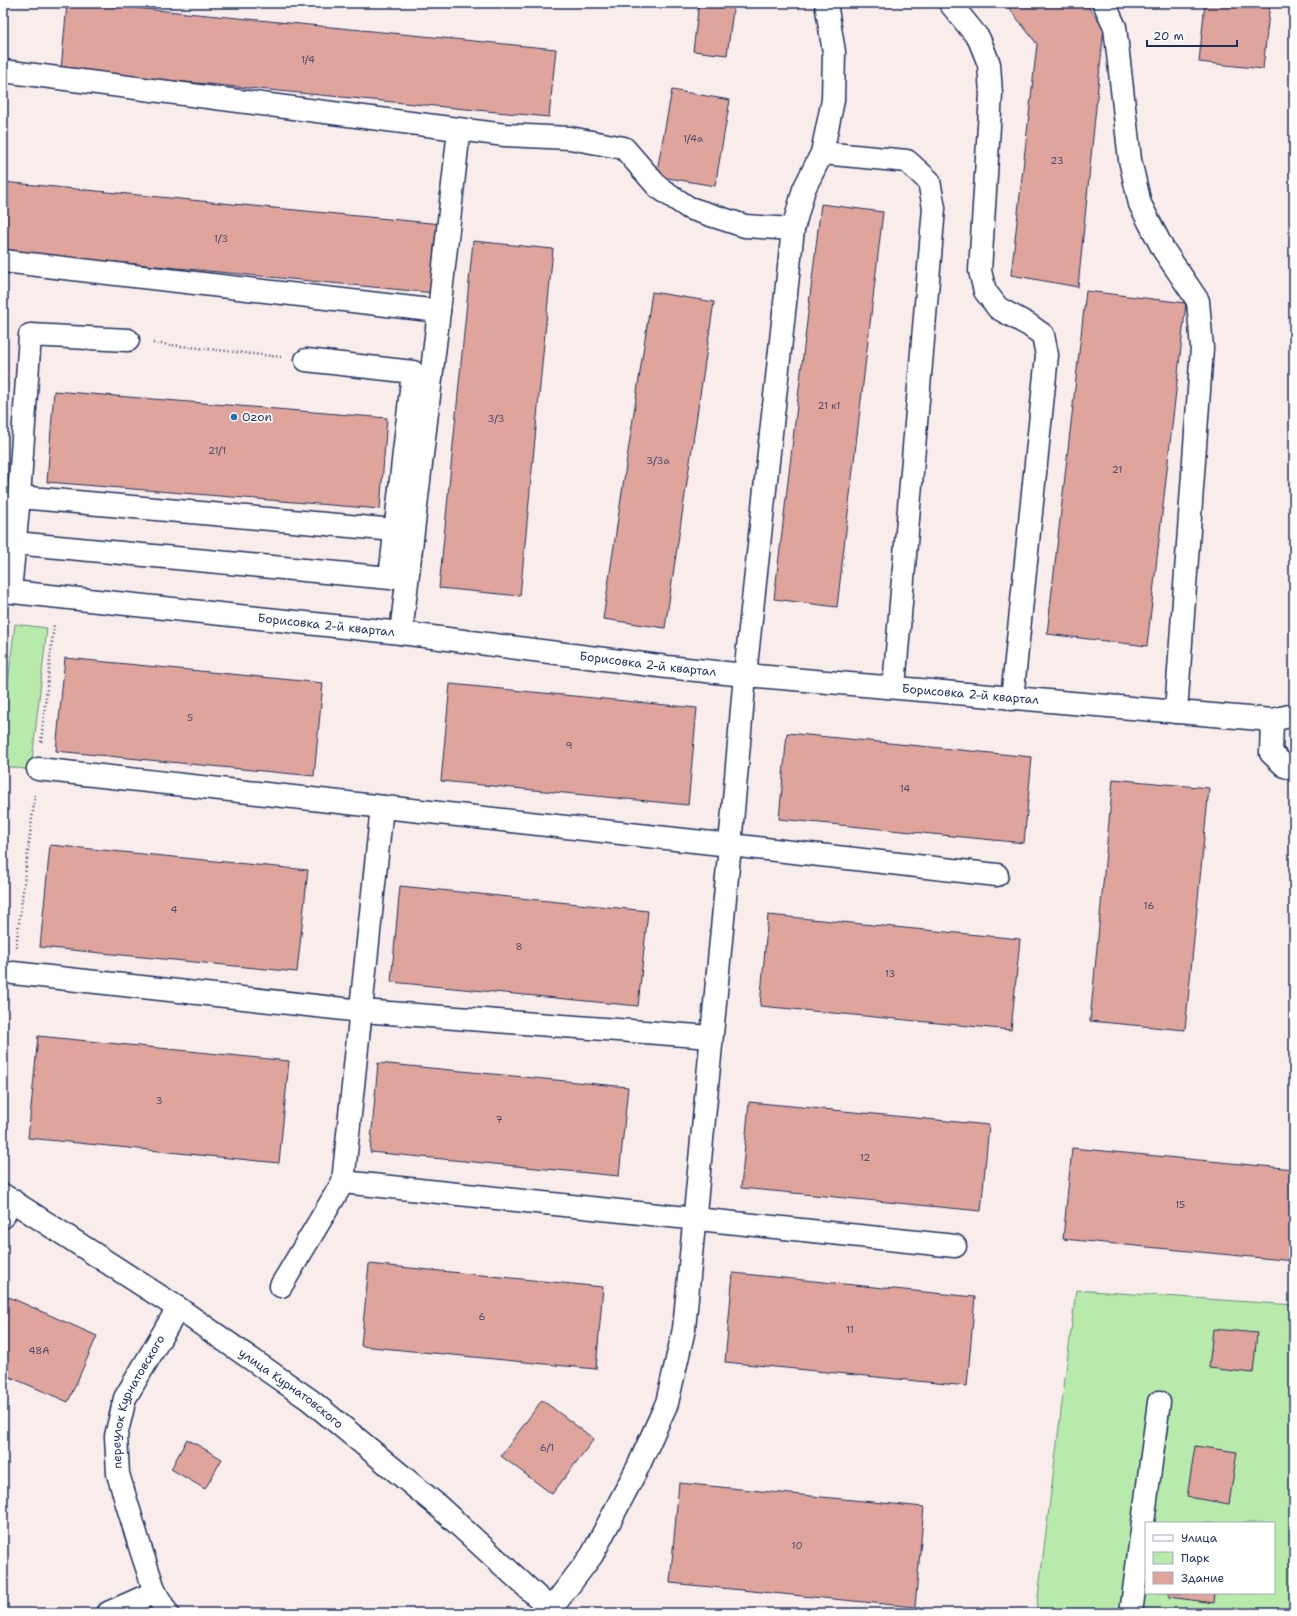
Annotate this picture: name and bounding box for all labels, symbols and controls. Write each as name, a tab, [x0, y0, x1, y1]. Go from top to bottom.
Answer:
scale bar	[1147, 22, 1237, 48]
text: 20 m	[1153, 28, 1184, 44]
house number: 1/4	[301, 53, 315, 66]
house number: 1/4а	[683, 132, 704, 145]
house number: 23	[1050, 154, 1064, 167]
house number: 1/3	[214, 232, 228, 245]
house number: 21 к1	[817, 399, 841, 412]
place label: Ozon	[242, 409, 272, 425]
marker: Ozon	[229, 412, 239, 422]
house number: 3/3	[487, 412, 505, 425]
house number: 21/1	[208, 444, 226, 457]
house number: 3/3а	[646, 454, 671, 467]
house number: 21	[1112, 463, 1122, 476]
street label: Борисовка 2-й квартал	[257, 610, 396, 640]
street label: Борисовка 2-й квартал	[578, 648, 717, 680]
street label: Борисовка 2-й квартал	[901, 680, 1040, 708]
house number: 5	[187, 711, 193, 724]
house number: 9	[566, 739, 573, 752]
house number: 14	[900, 782, 910, 795]
house number: 16	[1144, 899, 1154, 912]
house number: 4	[171, 903, 178, 916]
house number: 8	[516, 940, 523, 953]
house number: 13	[885, 967, 895, 980]
house number: 3	[156, 1094, 163, 1107]
house number: 7	[496, 1113, 503, 1126]
house number: 12	[860, 1151, 870, 1164]
house number: 15	[1175, 1198, 1185, 1211]
house number: 6	[479, 1310, 486, 1323]
house number: 11	[846, 1323, 854, 1336]
street label: переулок Курнатовского	[108, 1332, 168, 1469]
house number: 48А	[28, 1344, 50, 1357]
street label: улица Курнатовского	[236, 1345, 346, 1432]
house number: 6/1	[540, 1441, 554, 1454]
legend	[1145, 1522, 1275, 1594]
text: Улица	[1181, 1530, 1218, 1546]
house number: 10	[792, 1539, 802, 1552]
text: Парк	[1181, 1550, 1210, 1566]
text: Здание	[1181, 1570, 1225, 1586]

